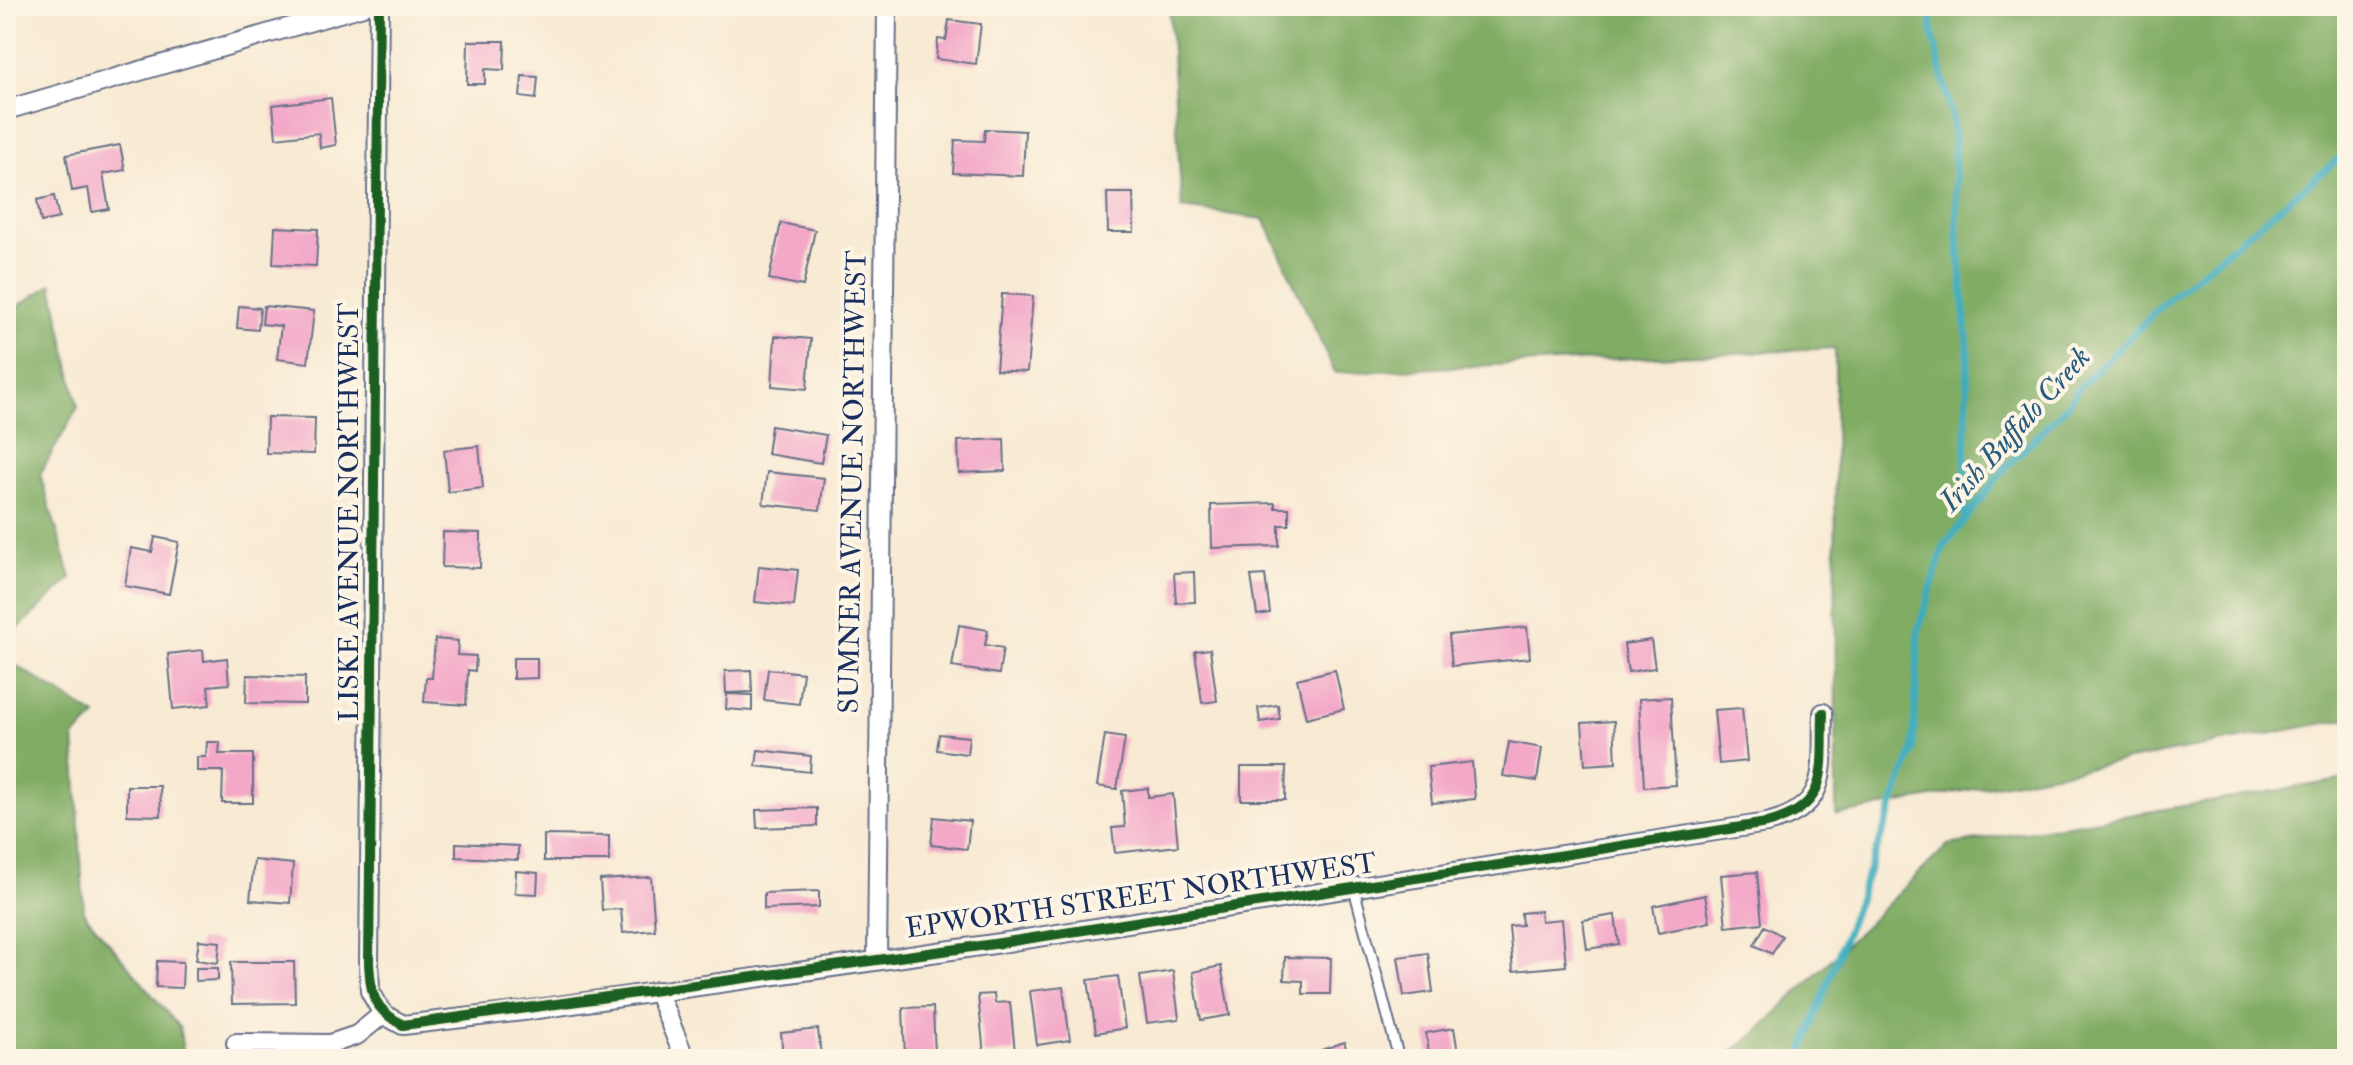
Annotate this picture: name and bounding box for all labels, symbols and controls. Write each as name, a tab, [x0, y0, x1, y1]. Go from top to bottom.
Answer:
street label: SUMNER AVENUE NORTHWEST	[831, 250, 875, 714]
street label: LISKE AVENUE NORTHWEST	[332, 302, 367, 721]
water label: Irish Buffalo Creek	[1930, 339, 2099, 520]
street label: EPWORTH STREET NORTHWEST	[903, 846, 1379, 946]

